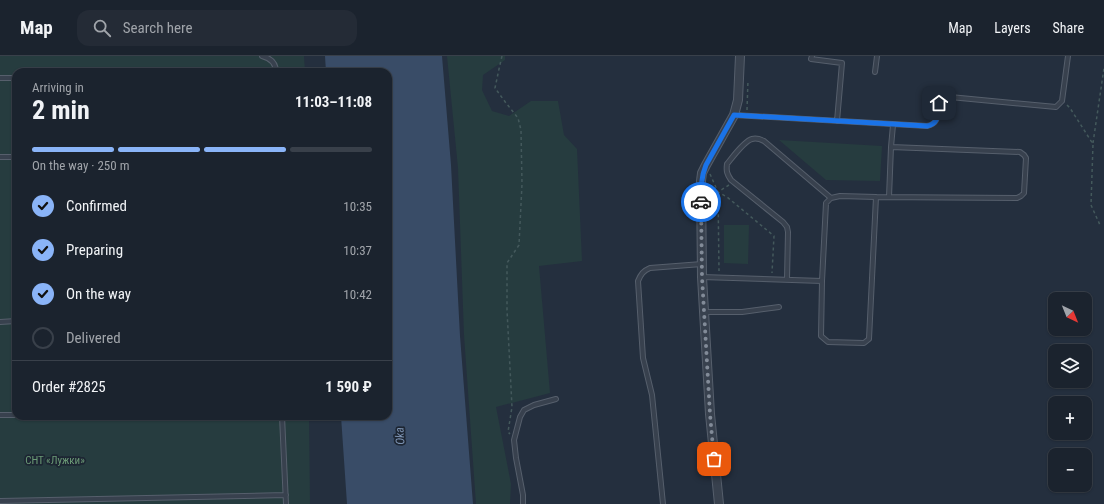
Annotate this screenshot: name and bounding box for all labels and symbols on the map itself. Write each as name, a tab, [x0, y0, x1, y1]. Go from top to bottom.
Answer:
pin	[922, 86, 956, 120]
courier	[681, 182, 721, 222]
north arrow	[1048, 292, 1092, 336]
water label: Oka	[392, 427, 408, 445]
pin	[697, 442, 731, 476]
park label: СНТ «Лужки»	[25, 454, 85, 467]

